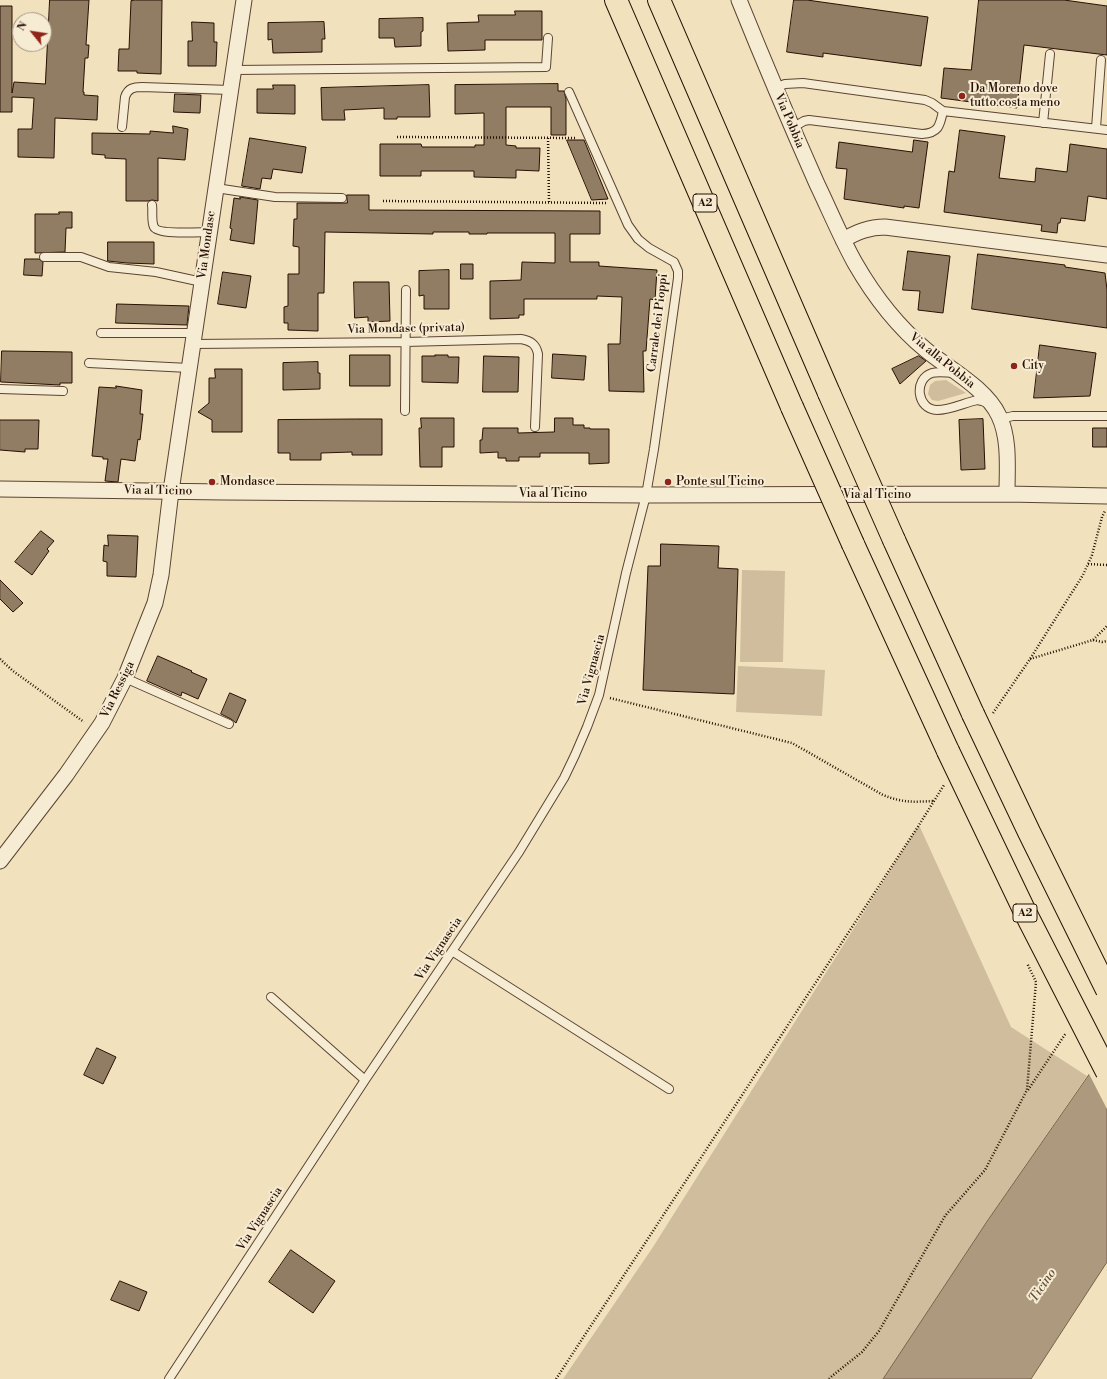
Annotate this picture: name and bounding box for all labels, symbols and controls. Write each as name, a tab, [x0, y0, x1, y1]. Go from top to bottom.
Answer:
north arrow	[12, 12, 52, 52]
text: N	[14, 19, 31, 34]
place label: Da Moreno dove tutto costa meno	[970, 82, 1060, 110]
street label: Via Pobbia	[771, 91, 807, 151]
marker: Da Moreno dove tutto costa meno	[957, 91, 967, 101]
road number: A2	[693, 194, 717, 212]
street label: Via Mondasc	[195, 210, 219, 280]
street label: Carrale dei Pioppi	[645, 273, 671, 373]
street label: Via Mondasc (privata)	[347, 321, 465, 337]
street label: Via alla Pobbia	[906, 330, 978, 392]
place label: City	[1022, 359, 1044, 373]
marker: City	[1009, 361, 1019, 371]
place label: Mondasce	[220, 475, 275, 489]
place label: Ponte sul Ticino	[676, 475, 764, 489]
marker: Mondasce	[207, 477, 217, 487]
marker: Ponte sul Ticino	[663, 477, 673, 487]
street label: Via al Ticino	[124, 483, 192, 499]
street label: Via al Ticino	[519, 487, 587, 501]
street label: Via al Ticino	[843, 488, 911, 502]
street label: Via Vignascia	[576, 633, 608, 707]
street label: Via Ressiga	[98, 659, 138, 721]
road number: A2	[1013, 904, 1037, 922]
street label: Via Vignascia	[413, 915, 465, 983]
street label: Via Vignascia	[234, 1184, 286, 1254]
water label: Ticino	[1026, 1266, 1060, 1306]

